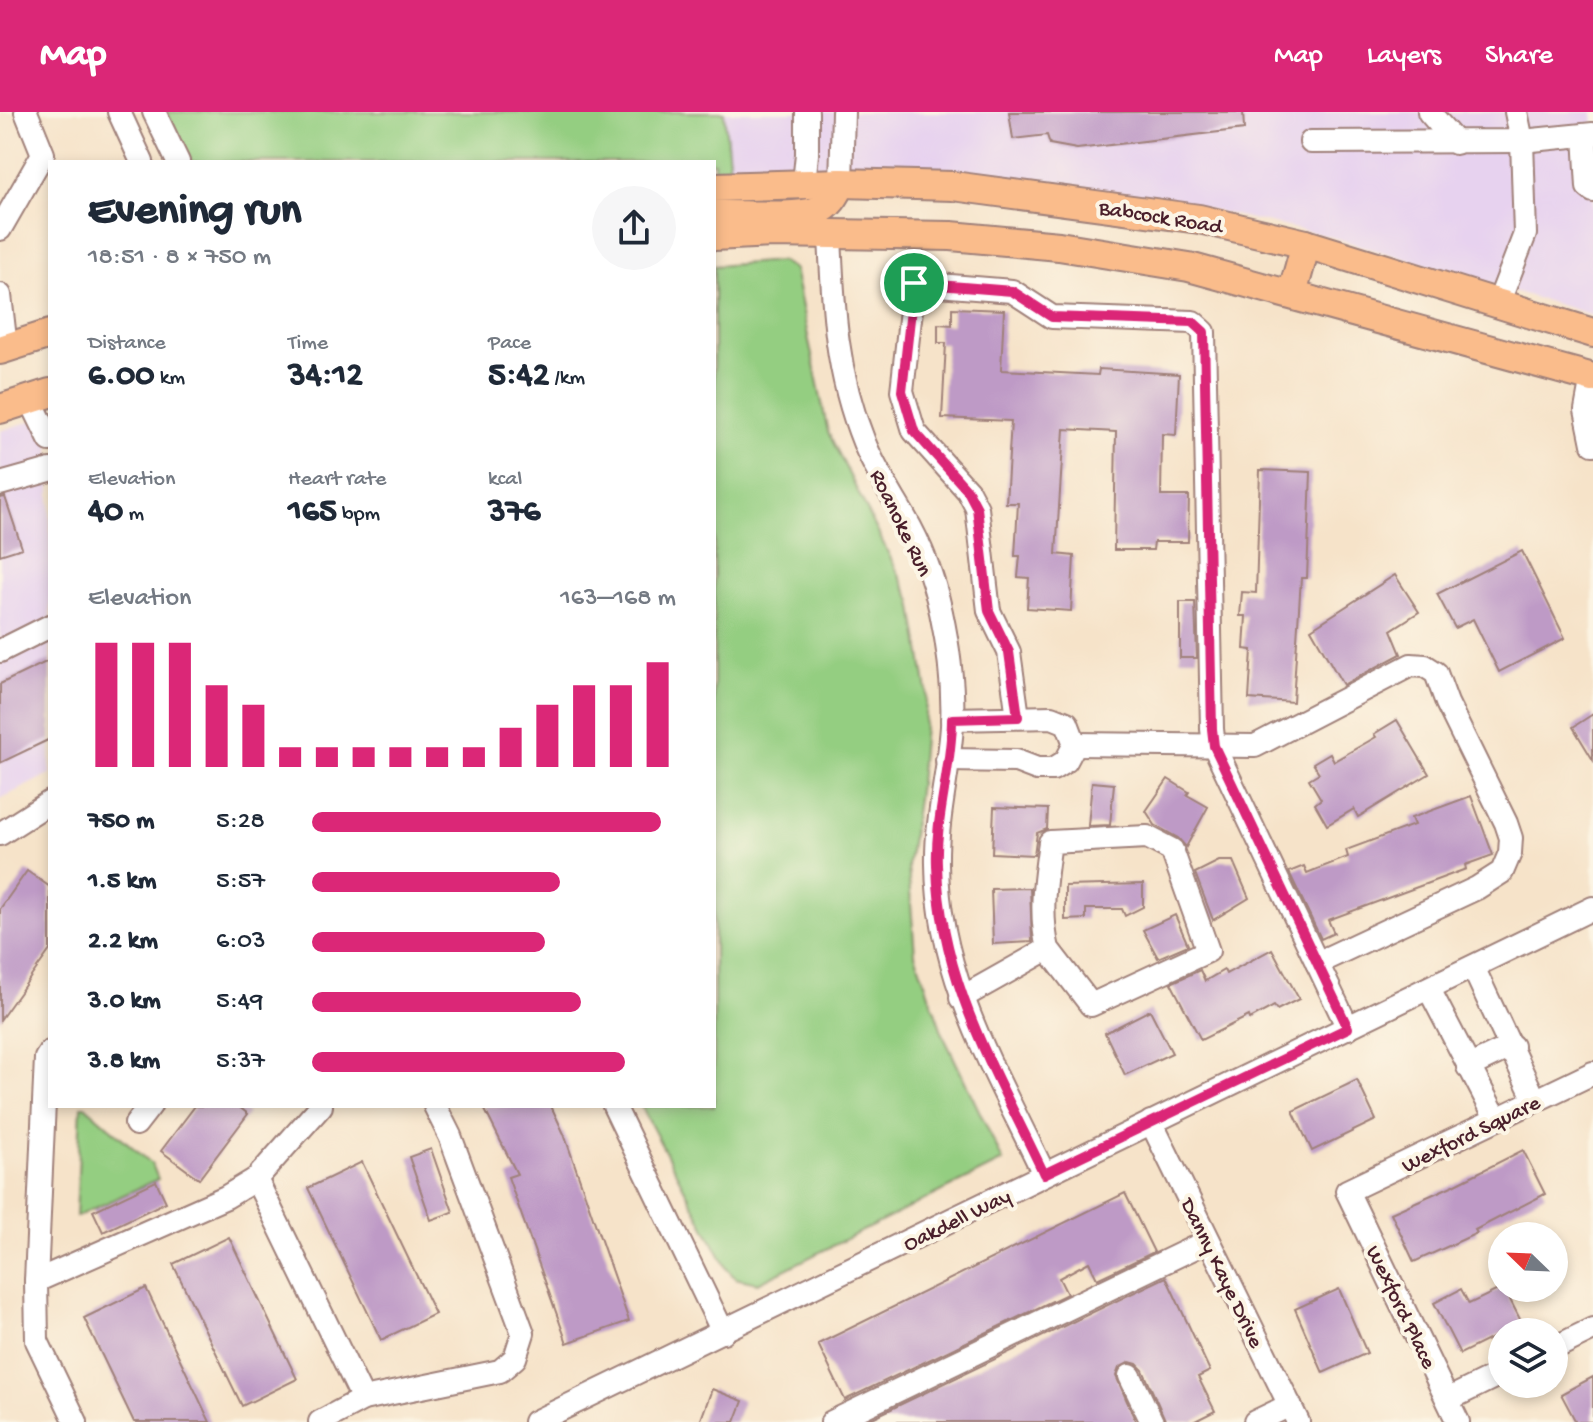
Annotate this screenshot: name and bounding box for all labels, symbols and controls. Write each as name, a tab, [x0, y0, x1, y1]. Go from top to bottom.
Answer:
text: Map	[40, 34, 106, 78]
text: Map	[1274, 40, 1323, 73]
text: Layers	[1367, 40, 1441, 73]
text: Share	[1485, 40, 1553, 73]
button: share	[592, 186, 676, 270]
text: Evening run	[88, 187, 301, 239]
street label: Babcock Road	[1096, 196, 1226, 242]
text: 18:51 · 8 × 750 m	[88, 243, 271, 274]
pin	[880, 249, 948, 317]
icon: arrive	[892, 261, 936, 305]
text: Distance	[88, 331, 166, 357]
text: Time	[288, 331, 328, 357]
text: Pace	[488, 331, 531, 357]
text: 6.00	[88, 357, 155, 397]
text: 34:12	[288, 357, 363, 397]
text: 5:42	[488, 357, 549, 397]
text: km	[155, 366, 185, 392]
text: /km	[549, 366, 585, 392]
street label: Roanoke Run	[862, 466, 937, 582]
text: Elevation	[88, 467, 175, 493]
text: Heart rate	[288, 467, 386, 493]
text: kcal	[488, 467, 522, 493]
text: 40	[88, 493, 123, 533]
text: 165	[288, 493, 337, 533]
text: 376	[488, 493, 541, 533]
text: m	[123, 502, 144, 528]
text: bpm	[337, 502, 380, 528]
text: Elevation	[88, 584, 191, 615]
text: 163–168 m	[560, 584, 676, 615]
text: 750 m	[88, 807, 155, 838]
text: 5:28	[216, 807, 265, 838]
text: 1.5 km	[88, 867, 157, 898]
text: 5:57	[216, 867, 265, 898]
text: 2.2 km	[88, 927, 158, 958]
text: 6:03	[216, 927, 266, 958]
text: 3.0 km	[88, 987, 161, 1018]
text: 5:49	[216, 987, 263, 1018]
text: 3.8 km	[88, 1047, 160, 1078]
text: 5:37	[216, 1047, 265, 1078]
street label: Wexford Square	[1398, 1091, 1546, 1180]
street label: Oakdell Way	[900, 1184, 1016, 1259]
street label: Danny Kaye Drive	[1172, 1193, 1268, 1353]
north arrow	[1488, 1222, 1568, 1302]
map controls	[1488, 1222, 1568, 1398]
street label: Wexford Place	[1358, 1242, 1441, 1374]
button: layers	[1488, 1318, 1568, 1398]

